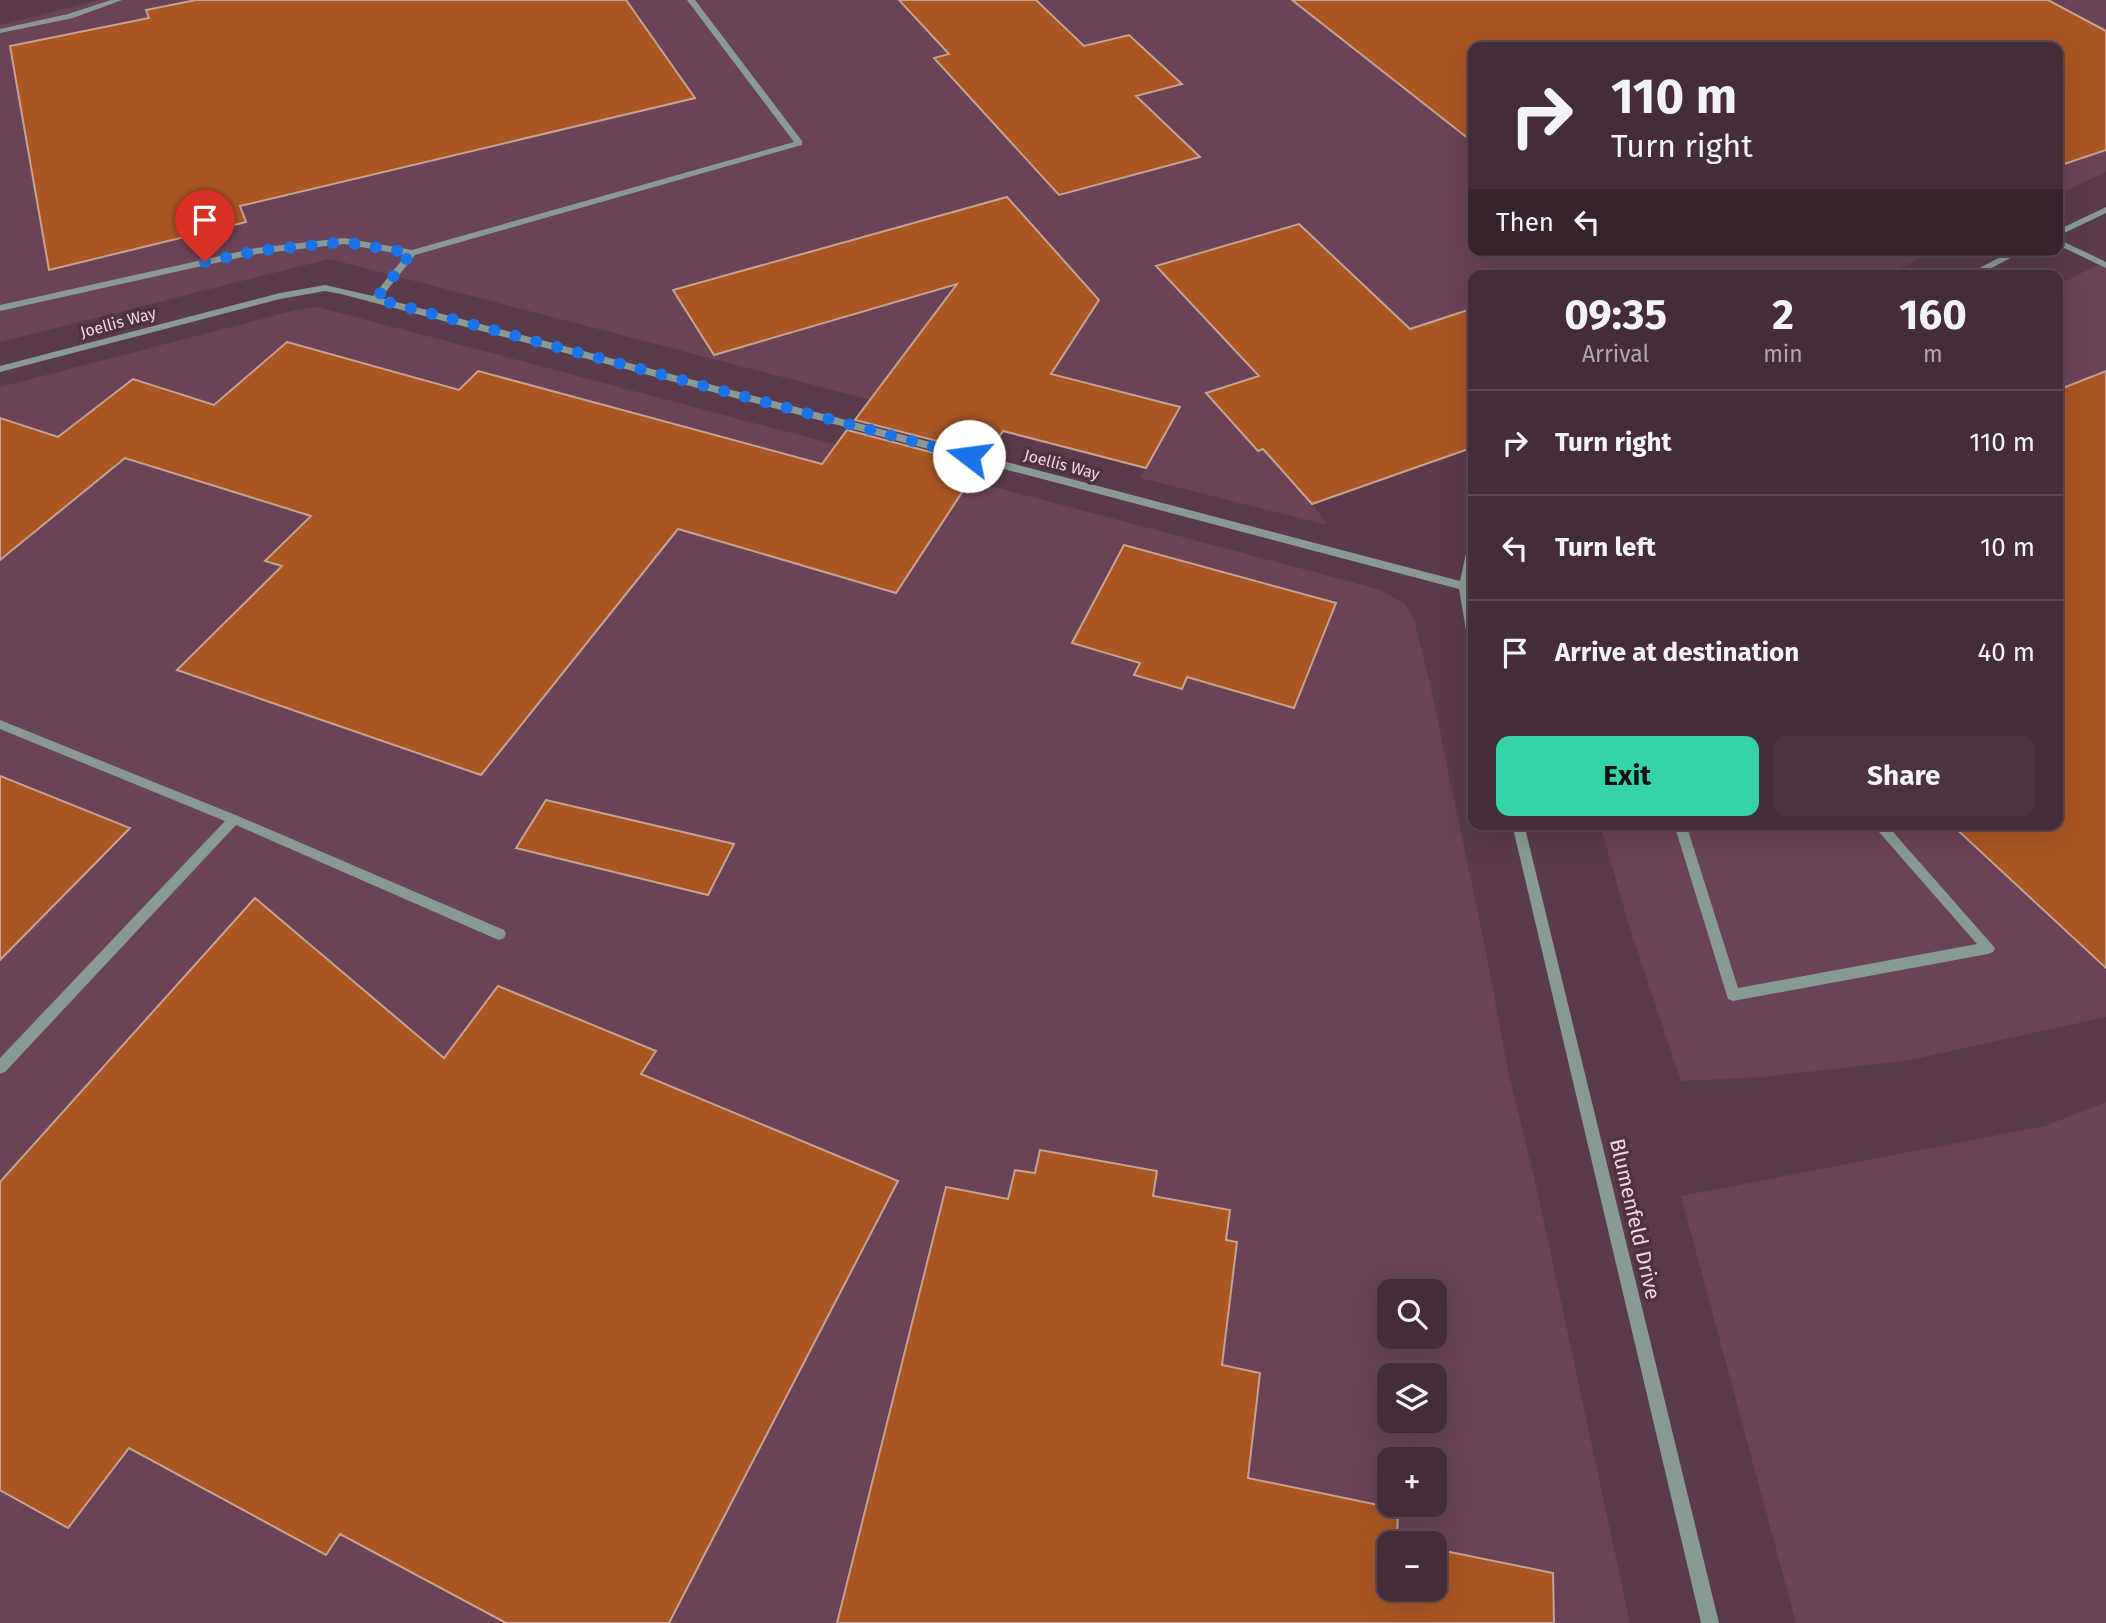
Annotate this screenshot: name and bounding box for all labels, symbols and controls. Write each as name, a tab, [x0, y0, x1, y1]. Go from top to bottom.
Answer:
text: 110 m	[1611, 67, 1737, 126]
icon: right	[1496, 70, 1587, 161]
text: Turn right	[1611, 127, 1753, 165]
pin	[175, 190, 235, 262]
icon: arrive	[186, 201, 224, 239]
icon: left	[1568, 203, 1606, 241]
text: Then	[1496, 207, 1554, 238]
text: 09:35	[1564, 290, 1667, 340]
text: 2	[1772, 290, 1794, 340]
text: 160	[1899, 290, 1967, 340]
street label: Joellis Way	[78, 303, 158, 342]
text: Arrival	[1582, 340, 1649, 368]
text: min	[1763, 340, 1803, 368]
text: m	[1923, 340, 1943, 368]
position arrow	[932, 419, 1006, 493]
icon: right	[1496, 424, 1534, 462]
text: Turn right	[1555, 427, 1672, 458]
text: 110 m	[1969, 427, 2035, 458]
street label: Joellis Way	[1022, 445, 1102, 484]
icon: left	[1496, 529, 1534, 567]
text: Turn left	[1555, 532, 1656, 563]
text: 10 m	[1980, 532, 2035, 563]
icon: arrive	[1496, 634, 1534, 672]
text: Arrive at destination	[1555, 637, 1799, 668]
text: 40 m	[1977, 637, 2035, 668]
button: Exit	[1496, 736, 1759, 816]
button: Share	[1773, 736, 2035, 816]
street label: Blumenfeld Drive	[1604, 1136, 1666, 1302]
map controls	[1377, 1279, 1447, 1601]
button: search	[1377, 1279, 1447, 1349]
button: layers	[1377, 1363, 1447, 1433]
button: +	[1377, 1447, 1447, 1517]
button: −	[1377, 1531, 1447, 1601]

